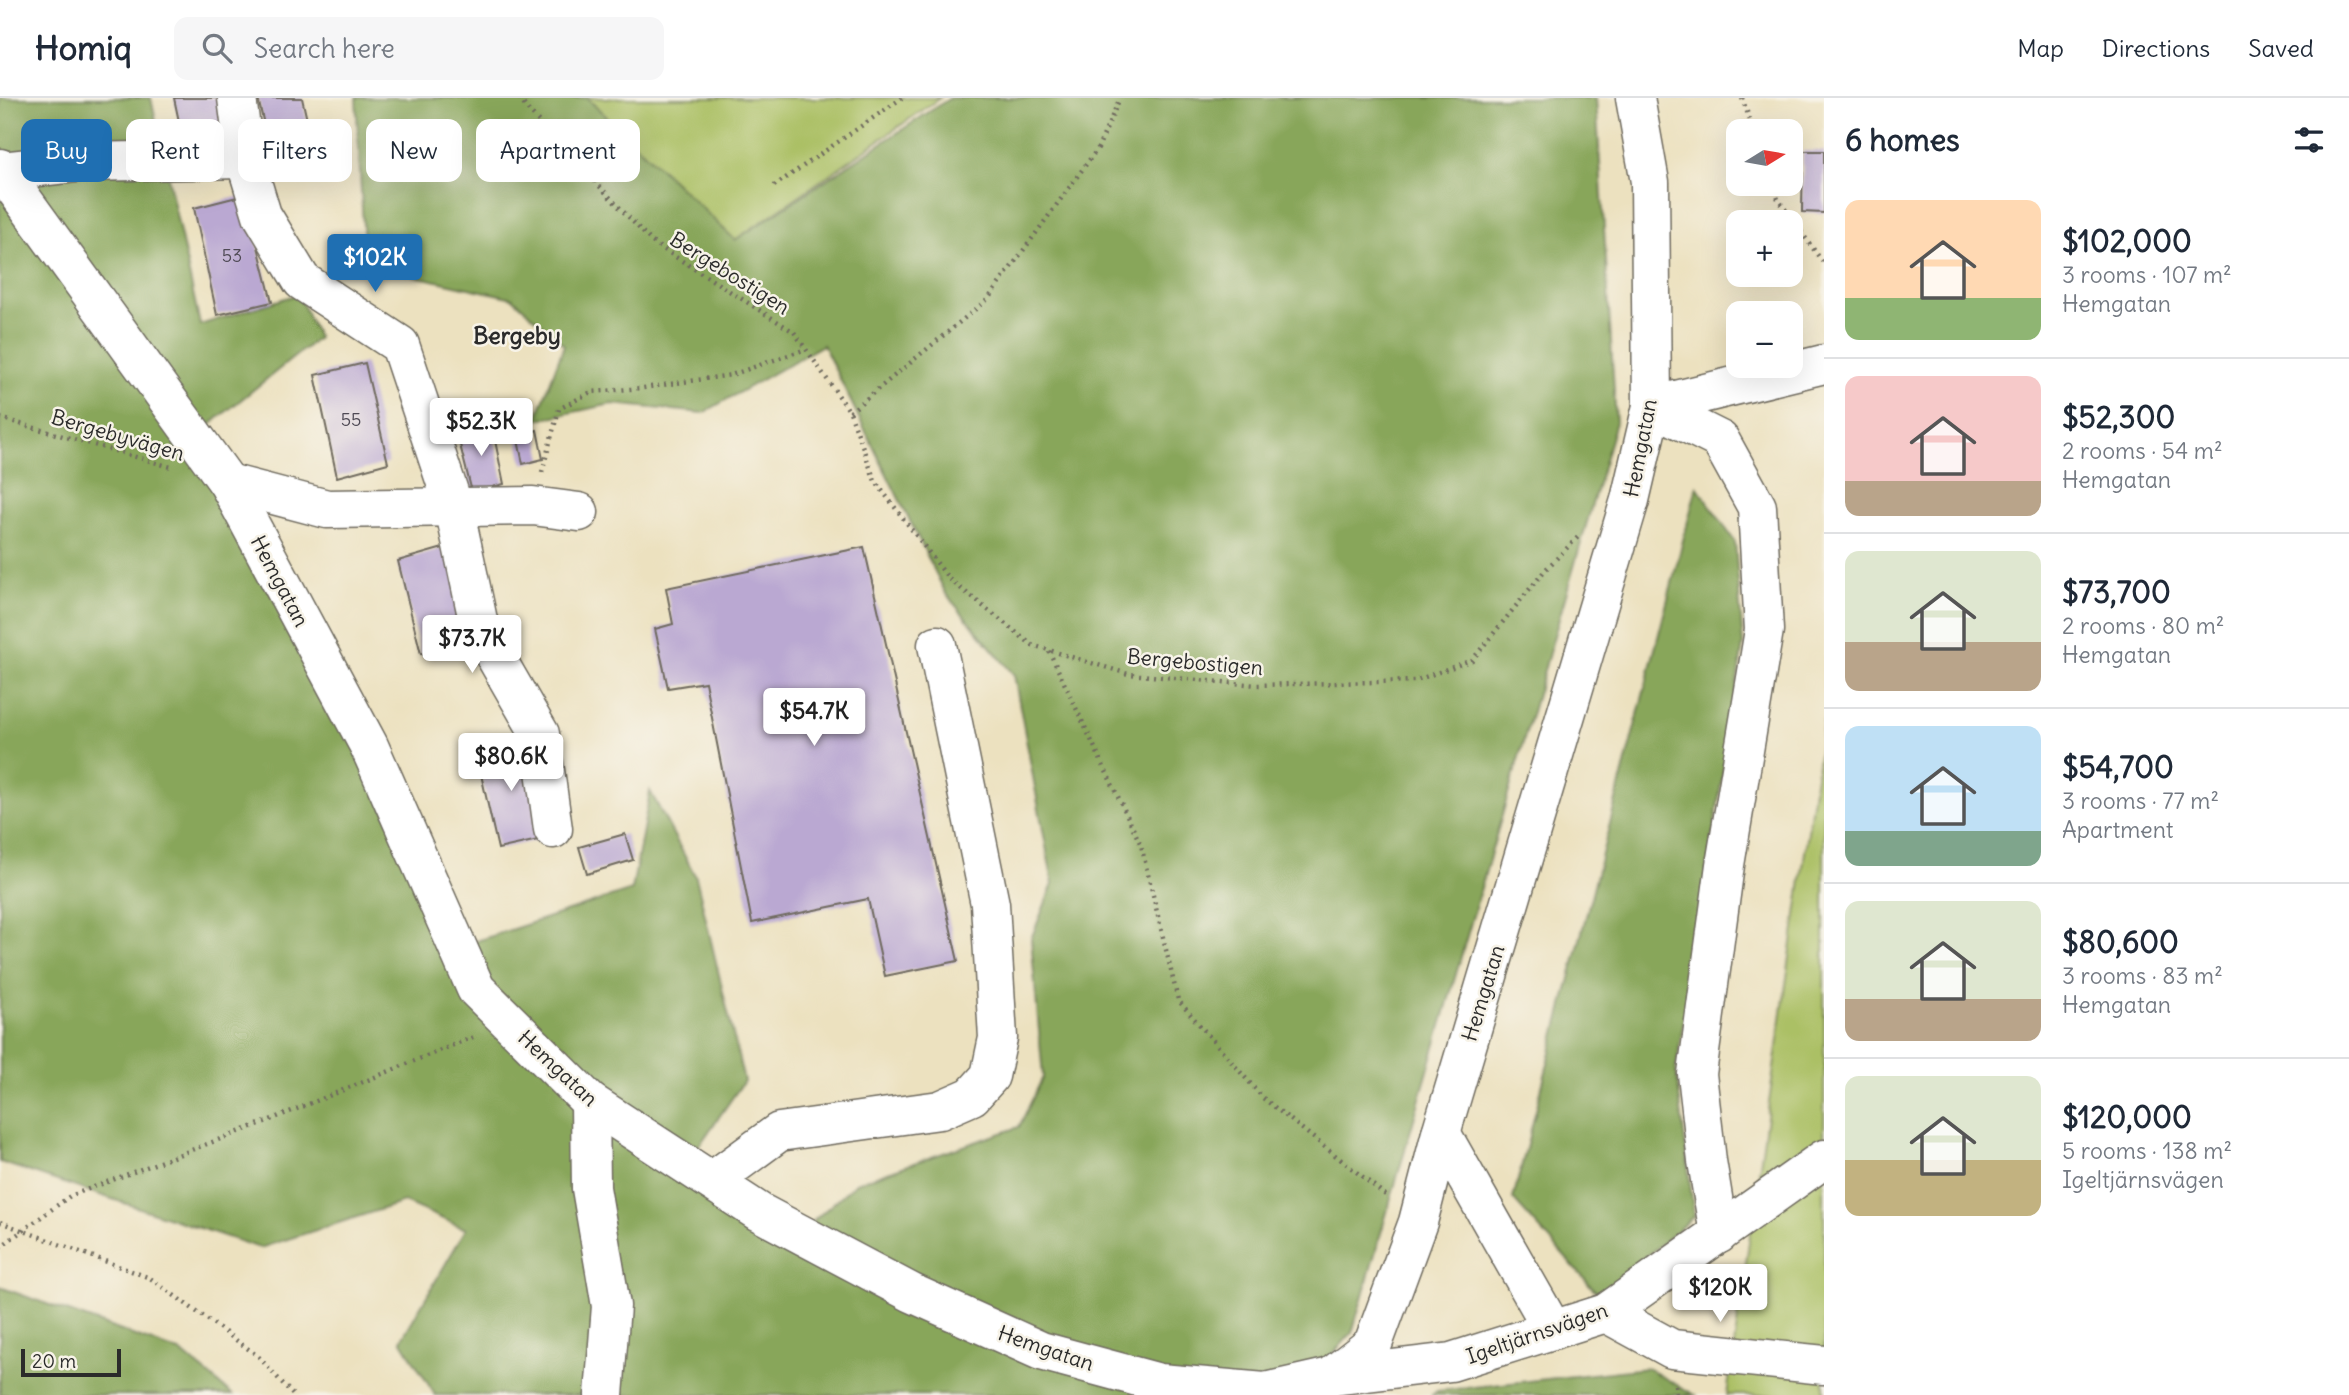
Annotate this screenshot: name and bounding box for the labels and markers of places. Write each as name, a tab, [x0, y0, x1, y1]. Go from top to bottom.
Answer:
pin: $102K	[326, 234, 424, 294]
pin: $52.3K	[424, 398, 538, 458]
pin: $73.7K	[415, 616, 529, 675]
pin: $54.7K	[757, 688, 871, 748]
pin: $80.6K	[454, 734, 568, 793]
pin: $120K	[1671, 1264, 1769, 1324]

